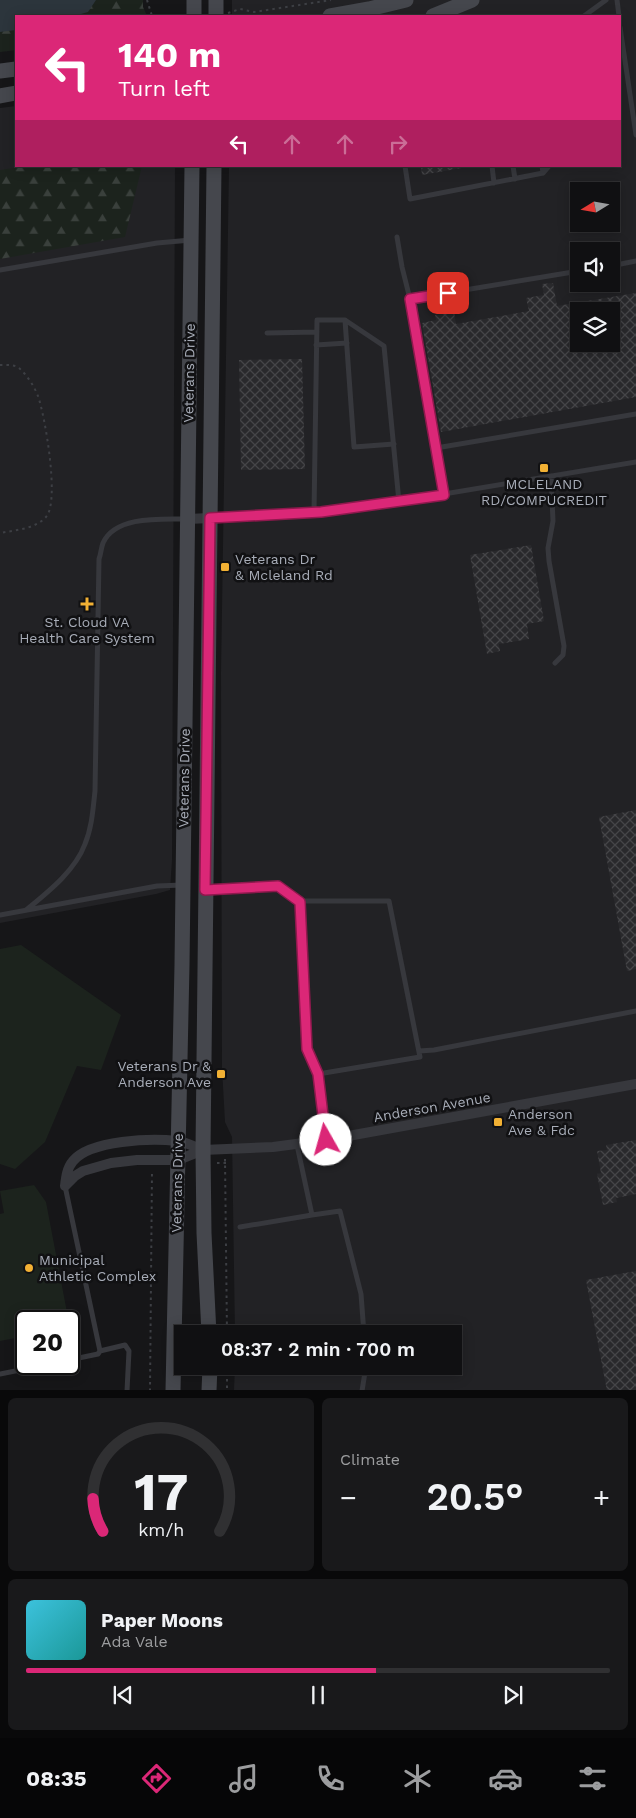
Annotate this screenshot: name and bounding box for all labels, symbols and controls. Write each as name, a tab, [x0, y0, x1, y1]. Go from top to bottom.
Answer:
text: 140 m	[118, 34, 221, 76]
icon: left	[35, 35, 100, 100]
text: Turn left	[118, 76, 210, 101]
icon: left	[225, 130, 253, 158]
icon: ahead	[278, 130, 306, 158]
icon: ahead	[331, 130, 359, 158]
icon: right	[384, 130, 412, 158]
north arrow	[570, 182, 620, 232]
map controls	[570, 182, 620, 352]
button: sound	[570, 242, 620, 292]
pin	[427, 272, 469, 314]
icon: arrive	[434, 279, 462, 307]
button: layers	[570, 302, 620, 352]
street label: Veterans Drive	[180, 323, 198, 423]
marker: MCLELAND RD/COMPUCREDIT	[538, 462, 550, 474]
place label: MCLELAND RD/COMPUCREDIT	[481, 476, 608, 508]
place label: Veterans Dr & Mcleland Rd	[235, 551, 333, 583]
marker: Veterans Dr & Mcleland Rd	[219, 561, 231, 573]
marker: St. Cloud VA Health Care System	[80, 597, 94, 611]
place label: St. Cloud VA Health Care System	[19, 614, 155, 646]
street label: Veterans Drive	[175, 728, 193, 828]
place label: Veterans Dr & Anderson Ave	[118, 1058, 211, 1090]
marker: Veterans Dr & Anderson Ave	[215, 1068, 227, 1080]
street label: Anderson Avenue	[372, 1089, 492, 1125]
place label: Anderson Ave & Fdc	[508, 1106, 575, 1138]
position arrow	[299, 1113, 351, 1165]
marker: Anderson Ave & Fdc	[492, 1116, 504, 1128]
street label: Veterans Drive	[168, 1133, 186, 1233]
place label: Municipal Athletic Complex	[39, 1252, 156, 1284]
marker: Municipal Athletic Complex	[23, 1262, 35, 1274]
speed limit sign: 20	[15, 1310, 80, 1375]
text: 08:37 · 2 min · 700 m	[221, 1338, 415, 1361]
text: Climate	[340, 1450, 400, 1469]
text: 17	[134, 1462, 188, 1523]
text: 20.5°	[426, 1475, 524, 1519]
text: −	[340, 1481, 357, 1514]
text: +	[593, 1481, 610, 1514]
text: km/h	[138, 1519, 184, 1540]
text: Paper Moons	[101, 1609, 223, 1632]
text: Ada Vale	[101, 1632, 168, 1651]
icon: previous	[109, 1681, 137, 1709]
icon: pause	[304, 1681, 332, 1709]
icon: next	[499, 1681, 527, 1709]
icon: directions	[139, 1761, 174, 1796]
icon: music	[226, 1761, 261, 1796]
icon: phone	[313, 1761, 348, 1796]
icon: climate	[400, 1761, 435, 1796]
icon: car	[488, 1761, 523, 1796]
icon: filters	[575, 1761, 610, 1796]
text: 08:35	[26, 1766, 87, 1791]

